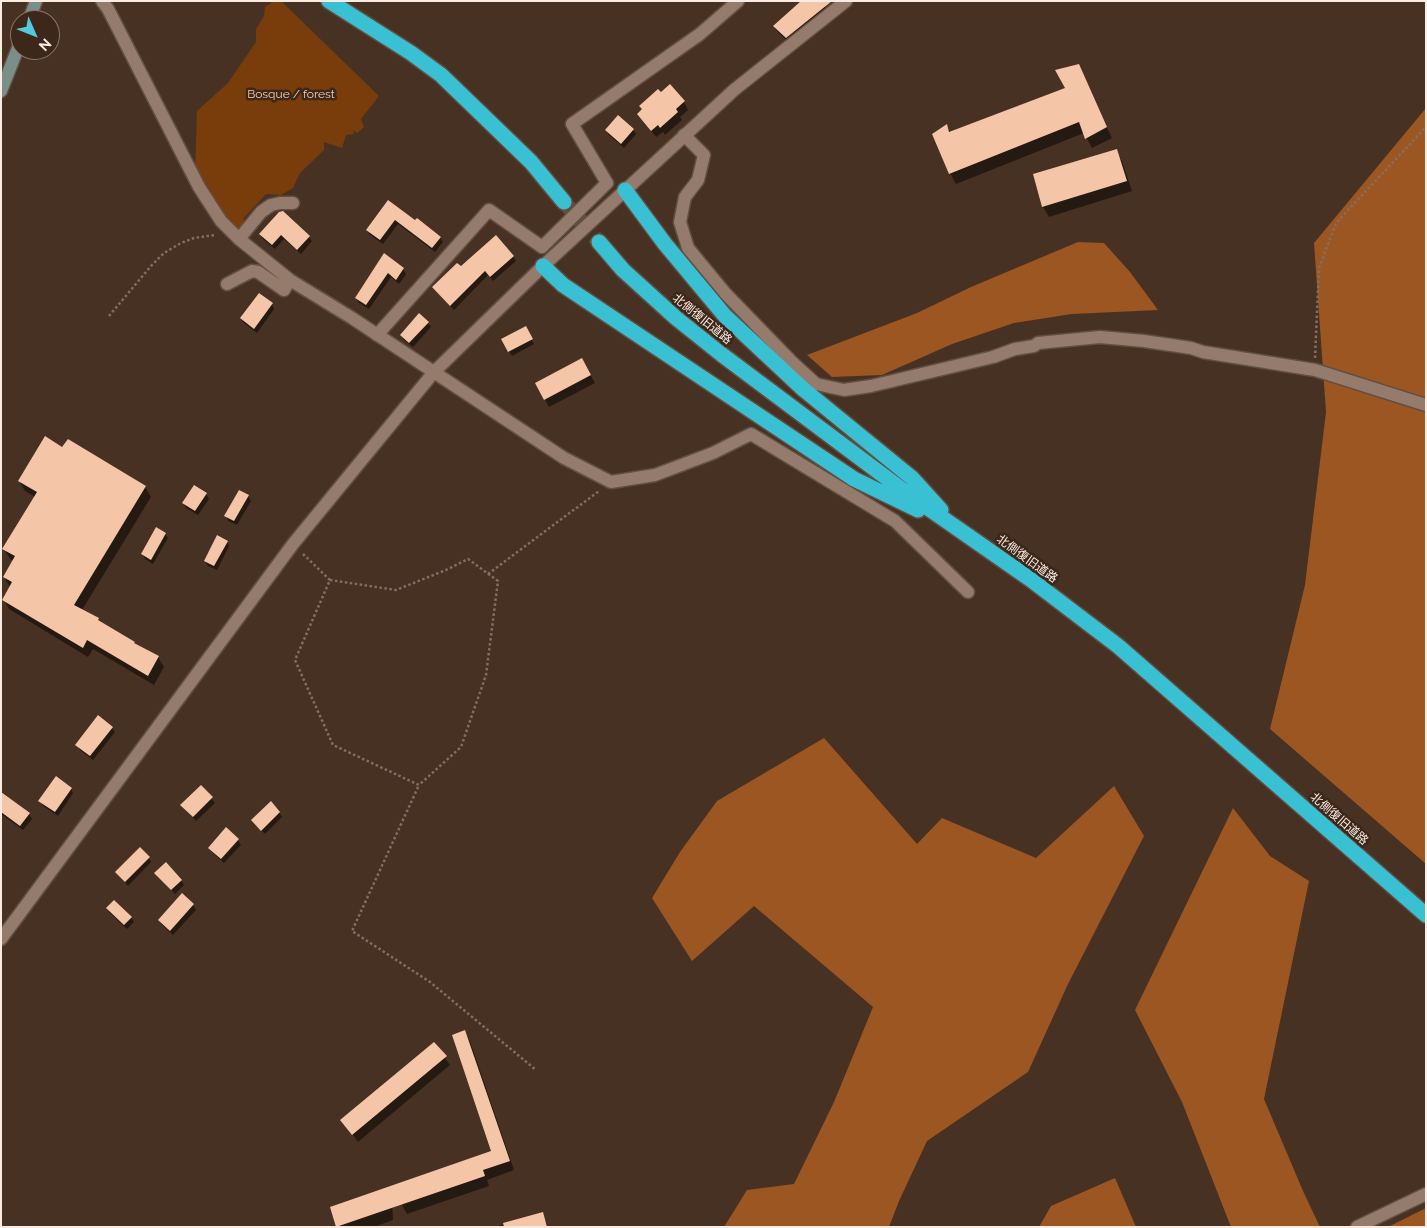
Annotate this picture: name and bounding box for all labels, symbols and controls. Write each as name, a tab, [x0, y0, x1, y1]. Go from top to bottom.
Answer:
north arrow	[10, 10, 60, 60]
text: N	[36, 35, 55, 54]
park label: Bosque / forest	[247, 87, 335, 101]
street label: 北側復旧道路	[669, 291, 735, 347]
street label: 北側復旧道路	[994, 532, 1060, 586]
street label: 北側復旧道路	[1307, 790, 1371, 848]

